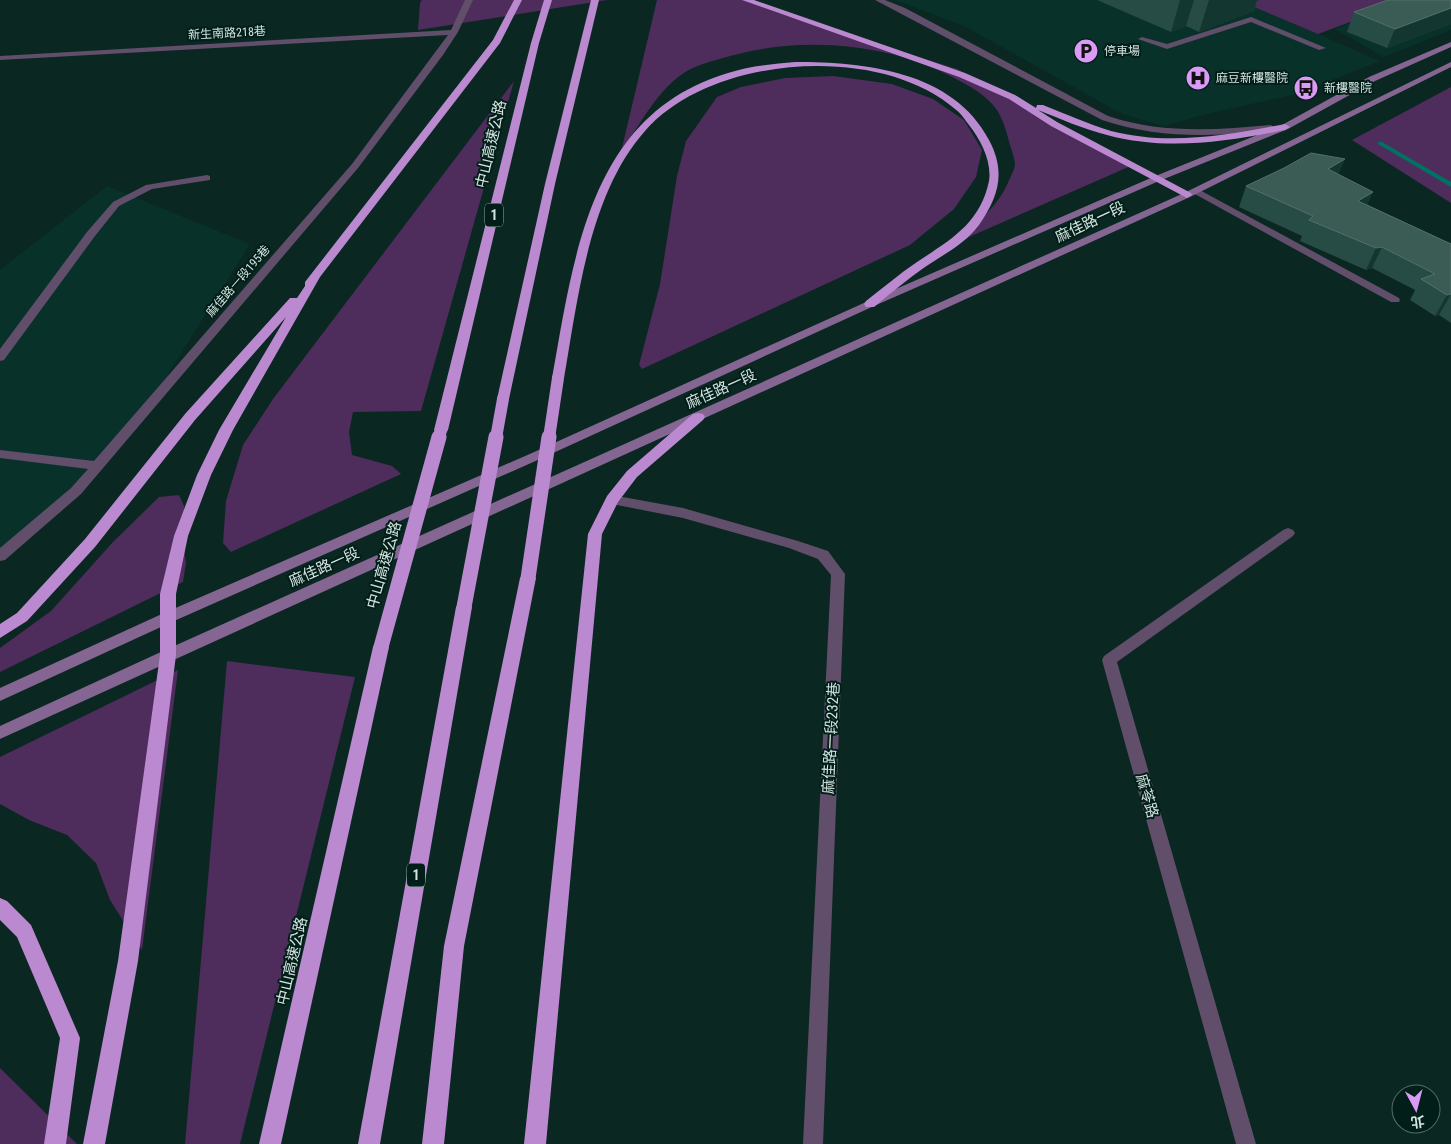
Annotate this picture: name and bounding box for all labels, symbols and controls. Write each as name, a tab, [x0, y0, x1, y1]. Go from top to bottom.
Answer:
street label: 新生南路218巷	[188, 24, 266, 42]
parking icon: 停車場	[1073, 38, 1099, 64]
place label: 停車場	[1104, 44, 1140, 58]
hospital icon: 麻豆新樓醫院	[1185, 65, 1211, 91]
place label: 麻豆新樓醫院	[1216, 71, 1288, 85]
bus stop icon: 新樓醫院	[1293, 75, 1319, 101]
place label: 新樓醫院	[1324, 81, 1372, 95]
street label: 中山高速公路	[472, 98, 510, 190]
street label: 麻佳路一段	[1052, 198, 1128, 246]
road number: 1	[485, 204, 503, 226]
street label: 麻佳路一段195巷	[203, 243, 273, 319]
street label: 麻佳路一段	[683, 366, 759, 412]
street label: 中山高速公路	[363, 519, 405, 611]
street label: 麻佳路一段	[286, 544, 362, 590]
street label: 麻佳路一段232巷	[819, 681, 843, 795]
street label: 麻苓路	[1132, 772, 1162, 820]
road number: 1	[407, 864, 425, 886]
street label: 中山高速公路	[273, 915, 311, 1007]
north arrow	[1391, 1084, 1441, 1134]
text: 北	[1410, 1113, 1426, 1131]

